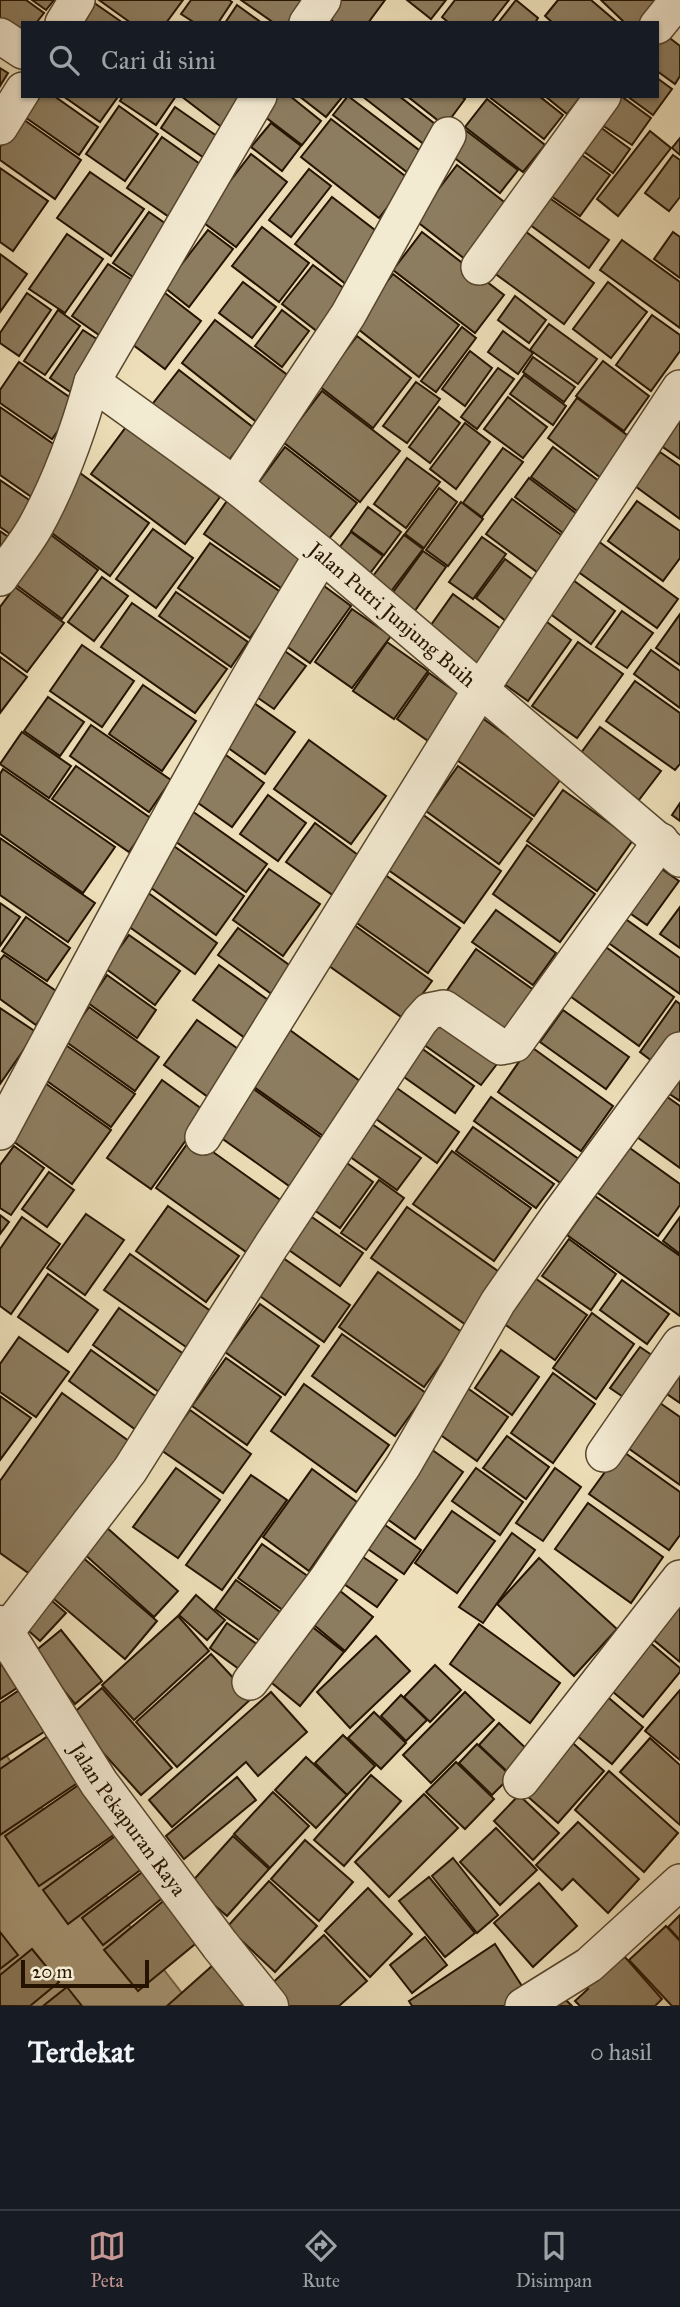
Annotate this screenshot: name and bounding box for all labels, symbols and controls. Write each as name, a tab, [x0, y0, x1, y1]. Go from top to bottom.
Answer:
search box	[21, 21, 659, 98]
icon: search	[45, 41, 83, 79]
text: Cari di sini	[101, 44, 216, 76]
street label: Jalan Putri Junjung Buih	[302, 535, 481, 693]
street label: Jalan Pekapuran Raya	[63, 1736, 192, 1901]
scale bar	[21, 1957, 149, 1989]
text: 20 m	[32, 1960, 73, 1983]
text: Terdekat	[28, 2034, 134, 2070]
text: 0 hasil	[590, 2038, 652, 2066]
tab: Peta	[88, 2227, 126, 2292]
tab: Rute	[302, 2227, 340, 2292]
tab: Disimpan	[516, 2227, 592, 2292]

